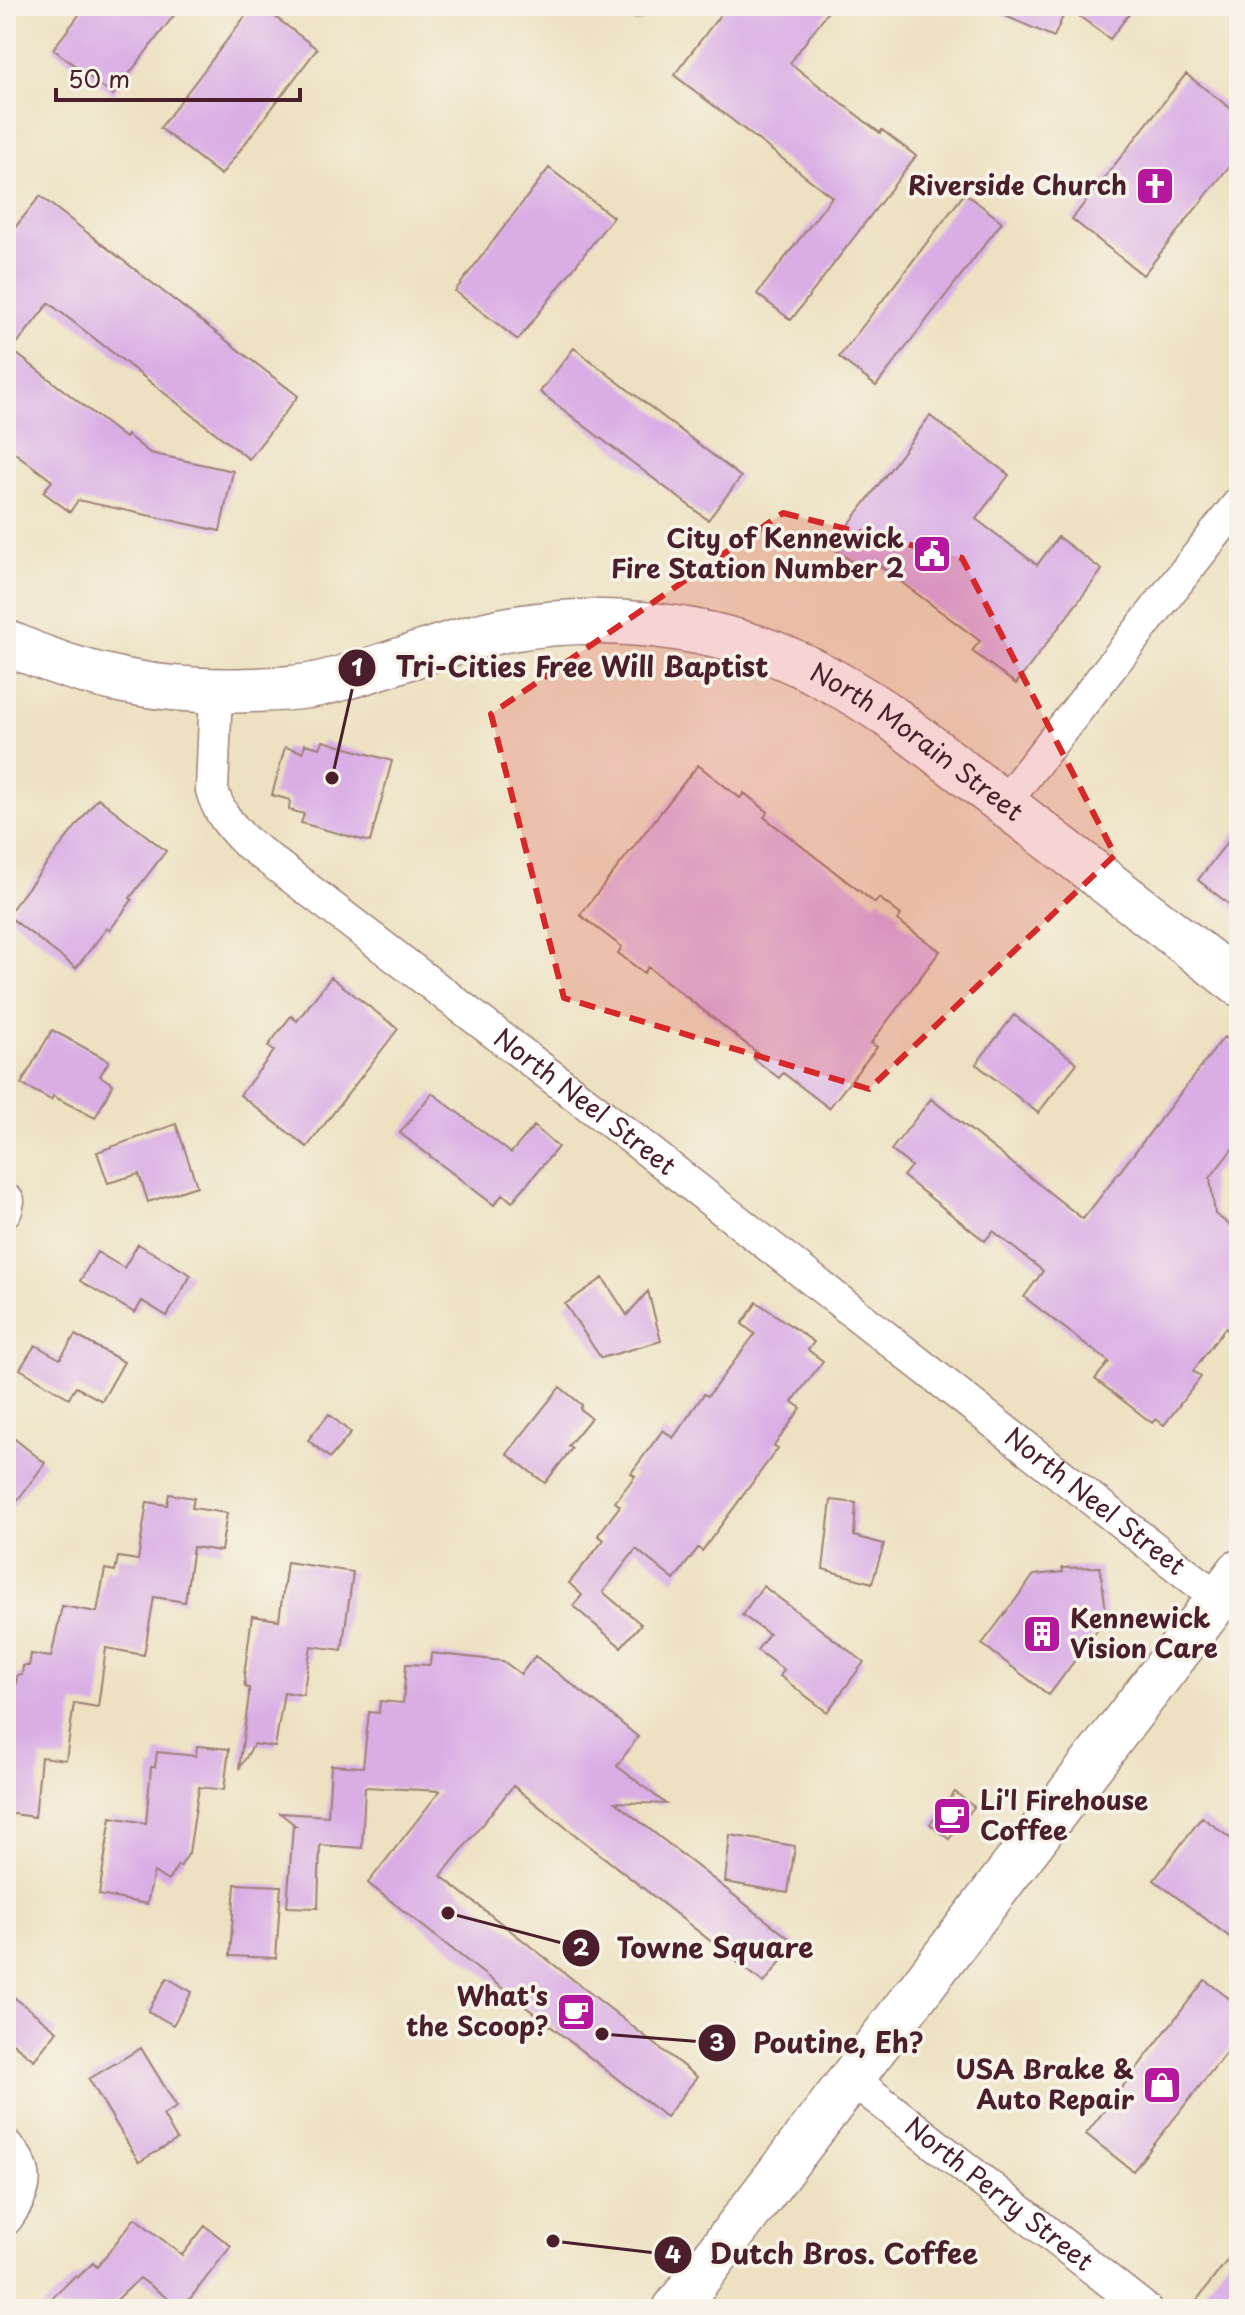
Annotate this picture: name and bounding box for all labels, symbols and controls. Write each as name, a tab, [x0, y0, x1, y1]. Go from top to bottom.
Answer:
scale bar	[56, 52, 300, 102]
text: 50 m	[68, 60, 130, 96]
place label: Riverside Church	[908, 165, 1127, 204]
church icon: Riverside Church	[1134, 165, 1176, 207]
place label: City of Kennewick Fire Station Number 2	[611, 518, 904, 587]
public building icon: City of Kennewick Fire Station Number 2	[911, 533, 953, 575]
callout: Tri-Cities Free Will Baptist	[337, 642, 788, 694]
text: Tri-Cities Free Will Baptist	[396, 644, 768, 687]
text: 1	[351, 648, 363, 684]
street label: North Morain Street	[804, 652, 1032, 830]
street label: North Neel Street	[486, 1018, 685, 1184]
street label: North Neel Street	[997, 1417, 1195, 1584]
place label: Kennewick Vision Care	[1070, 1598, 1218, 1667]
building icon: Kennewick Vision Care	[1021, 1613, 1063, 1655]
place label: Li'l Firehouse Coffee	[980, 1780, 1148, 1849]
cafe icon: Li'l Firehouse Coffee	[931, 1795, 973, 1837]
callout: Towne Square	[561, 1922, 830, 1974]
text: Towne Square	[616, 1925, 814, 1968]
text: 2	[573, 1928, 590, 1964]
place label: What's the Scoop?	[406, 1976, 548, 2045]
cafe icon: What's the Scoop?	[555, 1991, 597, 2033]
callout: Poutine, Eh?	[697, 2017, 940, 2069]
text: Poutine, Eh?	[753, 2020, 923, 2063]
text: 3	[709, 2023, 725, 2059]
place label: USA Brake & Auto Repair	[955, 2049, 1135, 2118]
shop icon: USA Brake & Auto Repair	[1141, 2064, 1183, 2106]
street label: North Perry Street	[897, 2106, 1102, 2280]
callout: Dutch Bros. Coffee	[653, 2229, 995, 2281]
text: Dutch Bros. Coffee	[710, 2231, 978, 2274]
text: 4	[665, 2235, 681, 2271]

